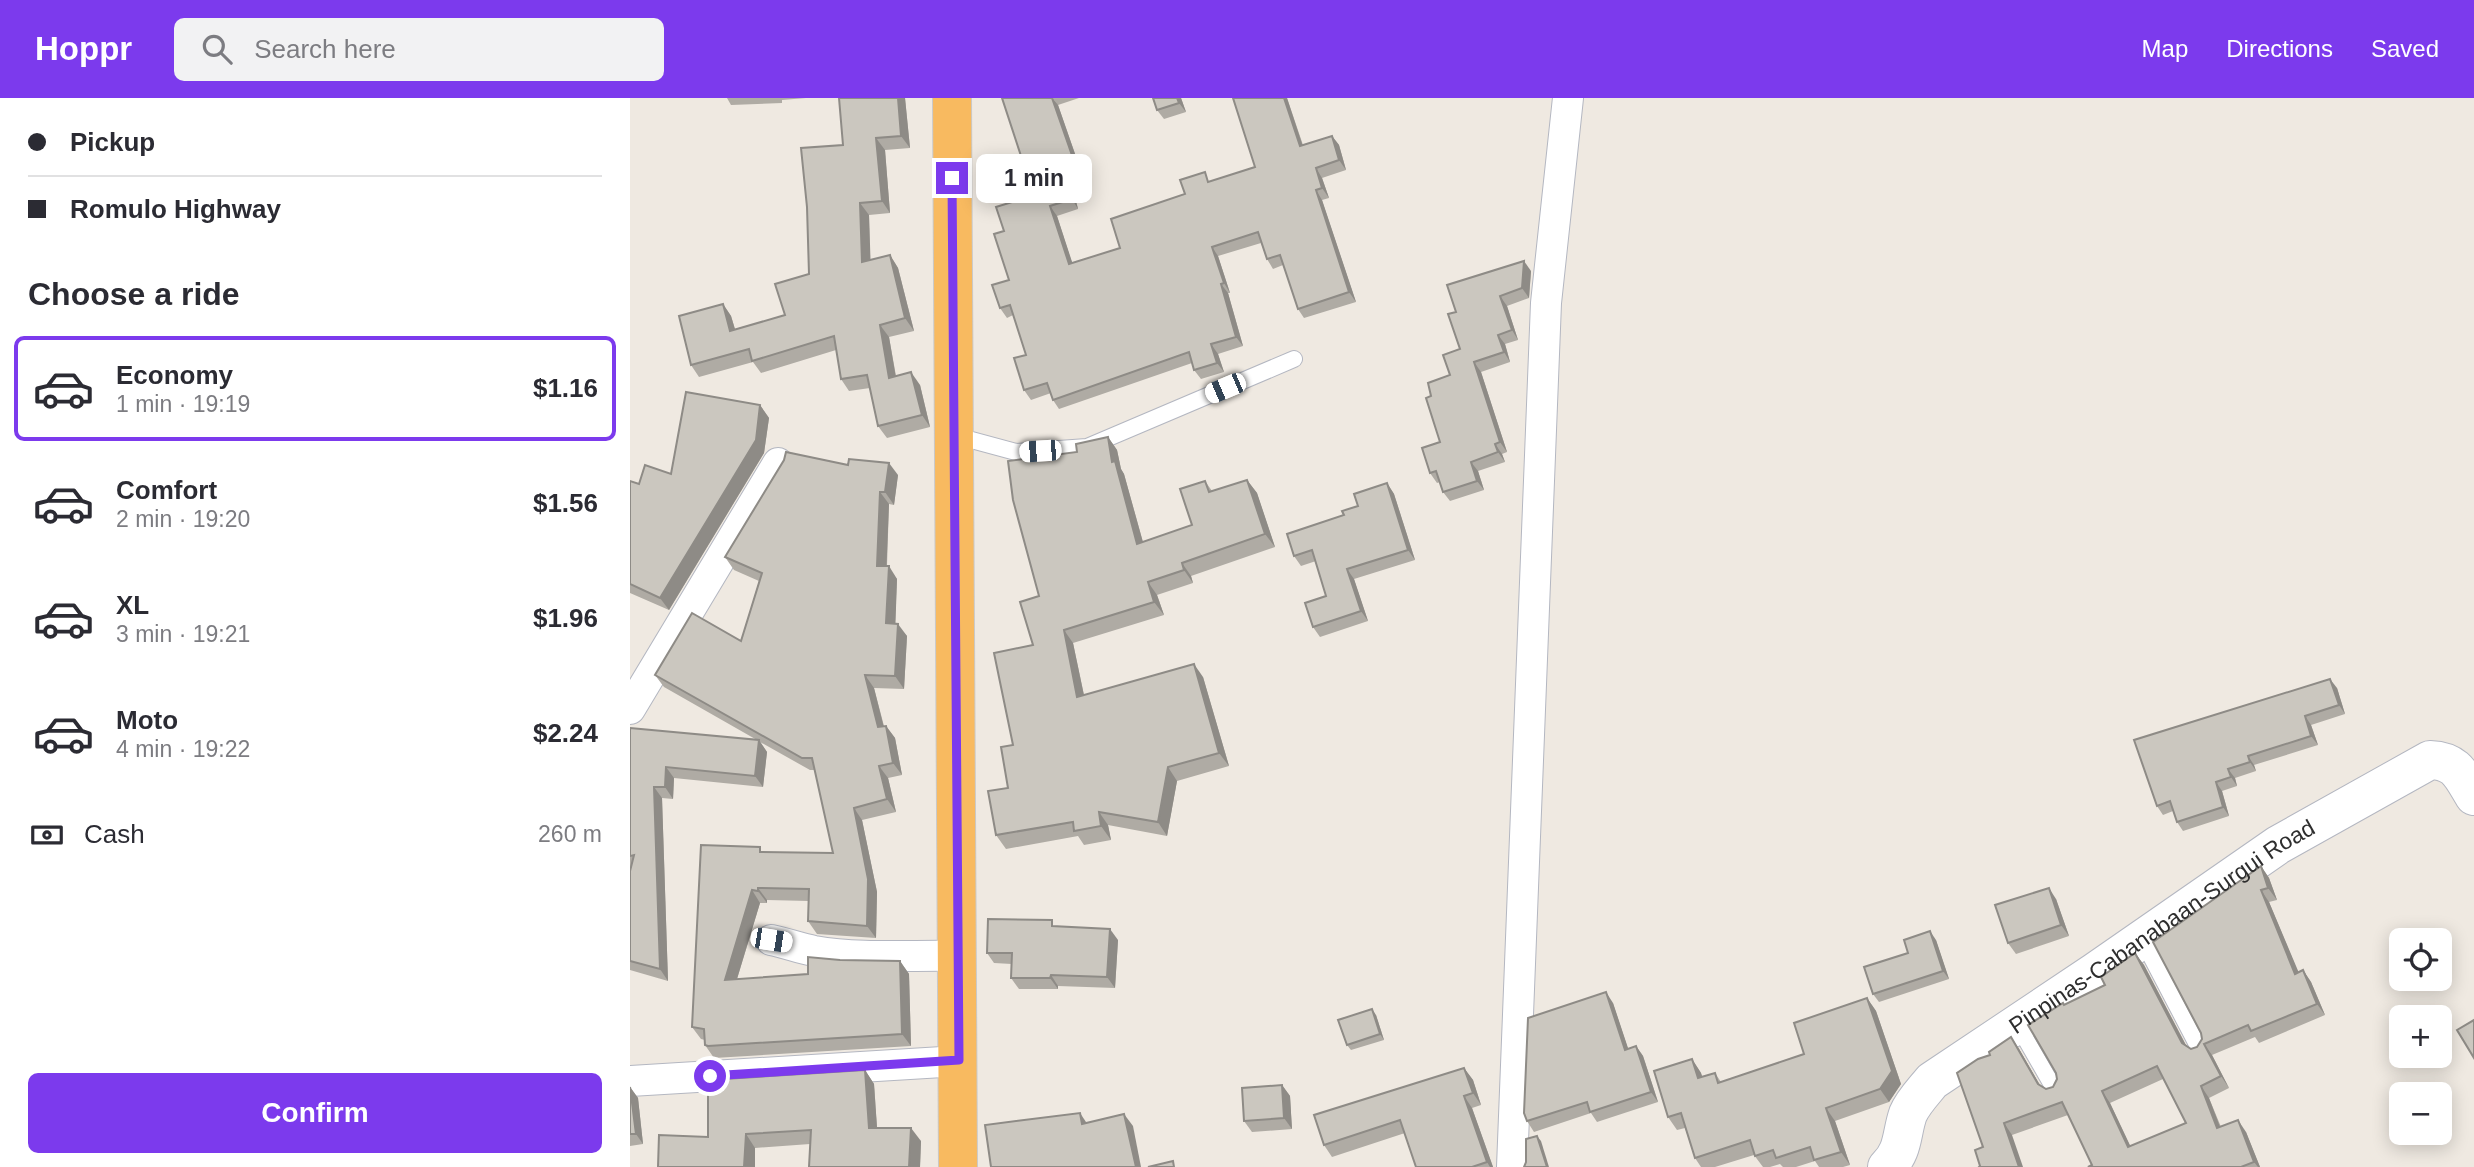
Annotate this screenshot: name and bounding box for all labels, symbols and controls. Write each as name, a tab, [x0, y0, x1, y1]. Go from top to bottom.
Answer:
search box	[174, 18, 664, 81]
text: Hoppr	[35, 30, 132, 67]
icon: search	[198, 30, 236, 68]
text: Search here	[254, 34, 396, 64]
text: Map	[2142, 35, 2188, 62]
text: Directions	[2226, 35, 2333, 62]
text: Saved	[2371, 35, 2439, 62]
text: Pickup	[70, 127, 155, 157]
callout: 1 min	[976, 154, 1092, 202]
route end	[936, 162, 968, 194]
text: 1 min	[1004, 165, 1064, 191]
text: Romulo Highway	[70, 194, 281, 224]
text: Choose a ride	[28, 276, 240, 312]
icon: car	[32, 357, 95, 420]
text: Economy	[116, 360, 233, 390]
car	[1202, 370, 1249, 406]
text: $1.16	[533, 373, 598, 403]
text: 1 min · 19:19	[116, 391, 250, 417]
car	[1019, 439, 1062, 463]
icon: car	[32, 472, 95, 535]
text: Comfort	[116, 475, 217, 505]
text: $1.56	[533, 488, 598, 518]
text: 2 min · 19:20	[116, 506, 250, 532]
icon: car	[32, 587, 95, 650]
text: XL	[116, 590, 149, 620]
text: $1.96	[533, 603, 598, 633]
text: 3 min · 19:21	[116, 621, 250, 647]
icon: car	[32, 702, 95, 765]
text: Moto	[116, 705, 178, 735]
text: $2.24	[533, 718, 598, 748]
text: 4 min · 19:22	[116, 736, 250, 762]
street label: Pinpinas-Cabanabaan-Surgui Road	[2004, 814, 2319, 1039]
icon: cash	[28, 816, 66, 854]
text: Cash	[84, 819, 145, 849]
text: 260 m	[538, 821, 602, 847]
car	[749, 926, 794, 954]
map controls	[2389, 928, 2452, 1145]
button: locate	[2389, 928, 2452, 991]
button: +	[2389, 1005, 2452, 1068]
route start	[694, 1060, 726, 1092]
button: Confirm	[28, 1073, 602, 1153]
button: −	[2389, 1082, 2452, 1145]

